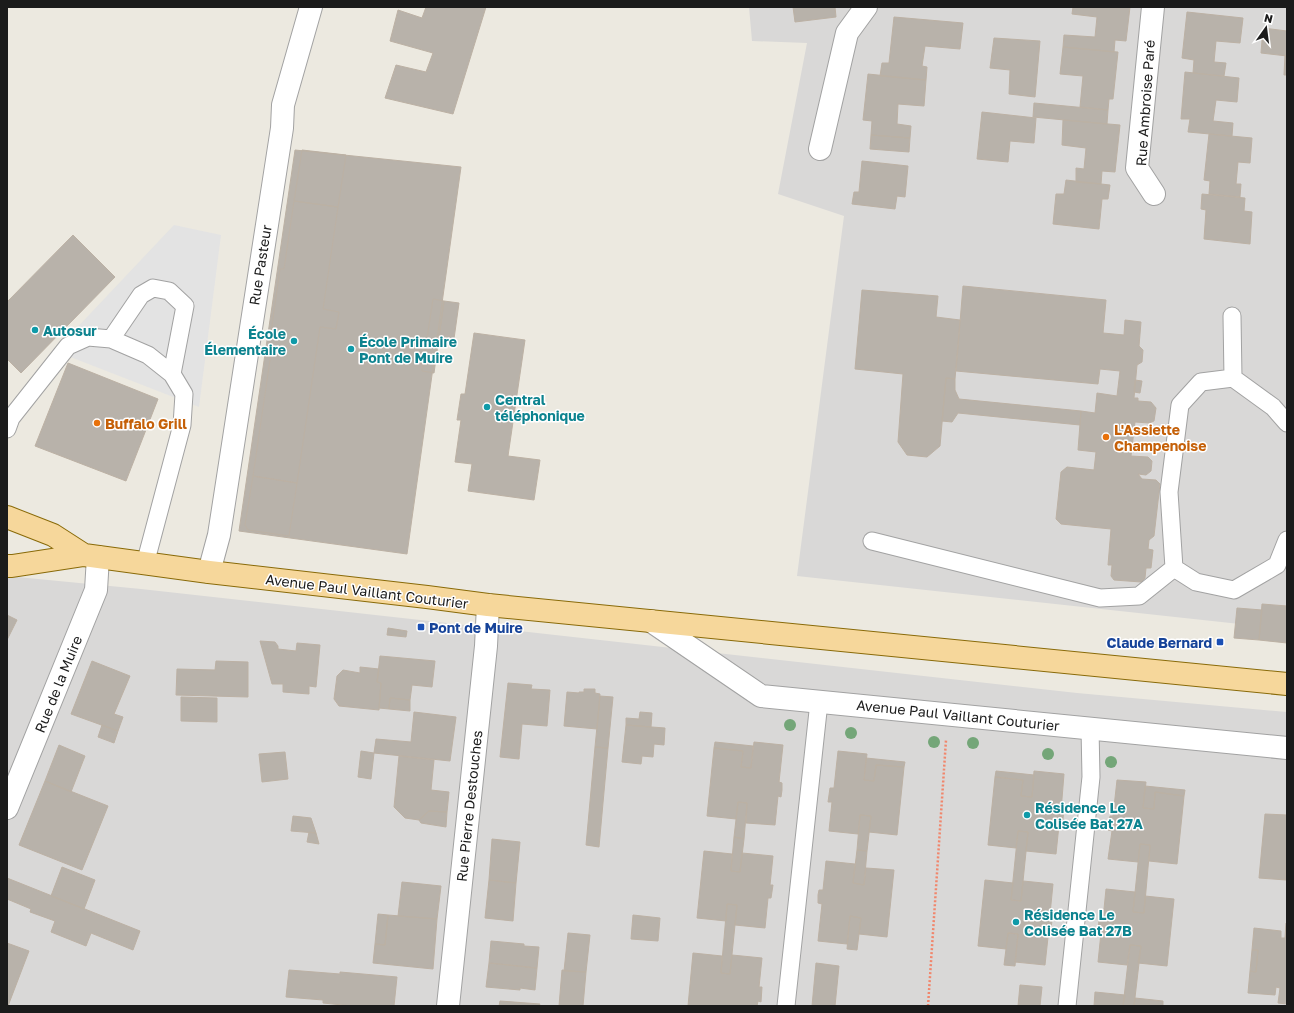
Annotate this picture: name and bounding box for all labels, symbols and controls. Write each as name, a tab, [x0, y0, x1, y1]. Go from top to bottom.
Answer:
north arrow	[1246, 8, 1286, 48]
text: N	[1263, 10, 1274, 25]
street label: Rue Ambroise Paré	[1132, 39, 1158, 167]
street label: Rue Pasteur	[245, 223, 275, 307]
place label: Autosur	[43, 322, 97, 339]
marker: Autosur	[30, 325, 40, 335]
place label: École Élementaire	[204, 325, 286, 358]
place label: École Primaire Pont de Muire	[359, 333, 457, 366]
marker: École Élementaire	[289, 336, 299, 346]
marker: École Primaire Pont de Muire	[346, 344, 356, 354]
place label: Central téléphonique	[495, 391, 585, 424]
marker: Central téléphonique	[482, 402, 492, 412]
place label: Buffalo Grill	[105, 415, 187, 432]
marker: Buffalo Grill	[92, 418, 102, 428]
place label: L'Assiette Champenoise	[1114, 421, 1206, 454]
marker: L'Assiette Champenoise	[1101, 432, 1111, 442]
street label: Avenue Paul Vaillant Couturier	[265, 570, 470, 612]
place label: Pont de Muire	[429, 619, 523, 636]
marker: Pont de Muire	[416, 622, 426, 632]
street label: Rue de la Muire	[31, 633, 85, 735]
place label: Claude Bernard	[1107, 634, 1212, 651]
marker: Claude Bernard	[1215, 637, 1225, 647]
street label: Avenue Paul Vaillant Couturier	[856, 696, 1061, 734]
street label: Rue Pierre Destouches	[453, 729, 485, 883]
place label: Résidence Le Colisée Bat 27A	[1035, 799, 1143, 832]
marker: Résidence Le Colisée Bat 27A	[1022, 810, 1032, 820]
place label: Résidence Le Colisée Bat 27B	[1024, 906, 1132, 939]
marker: Résidence Le Colisée Bat 27B	[1011, 917, 1021, 927]

